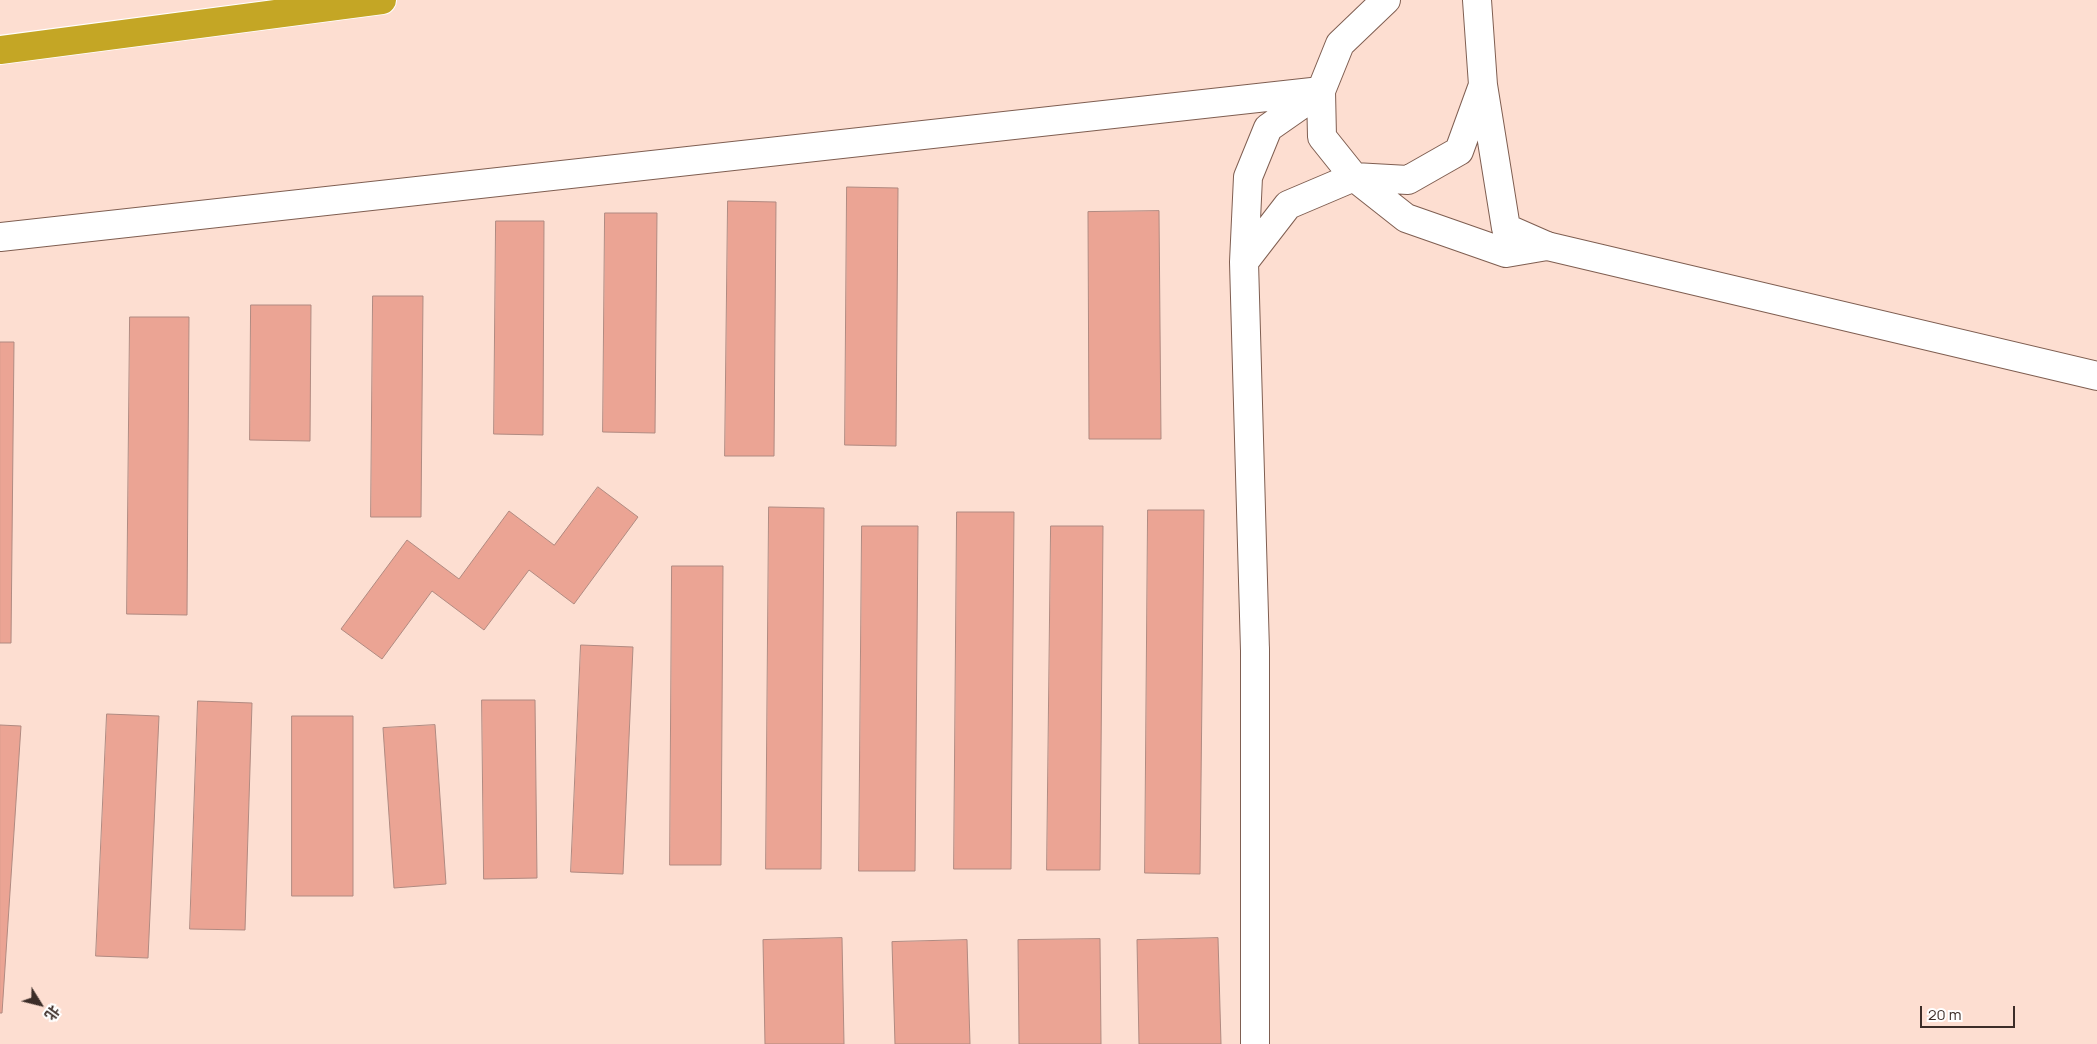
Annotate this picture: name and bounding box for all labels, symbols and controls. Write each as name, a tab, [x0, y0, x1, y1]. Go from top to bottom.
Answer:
north arrow	[15, 979, 65, 1029]
scale bar	[1922, 996, 2017, 1028]
text: 北	[41, 1002, 64, 1024]
text: 20 m	[1928, 1004, 1961, 1025]

